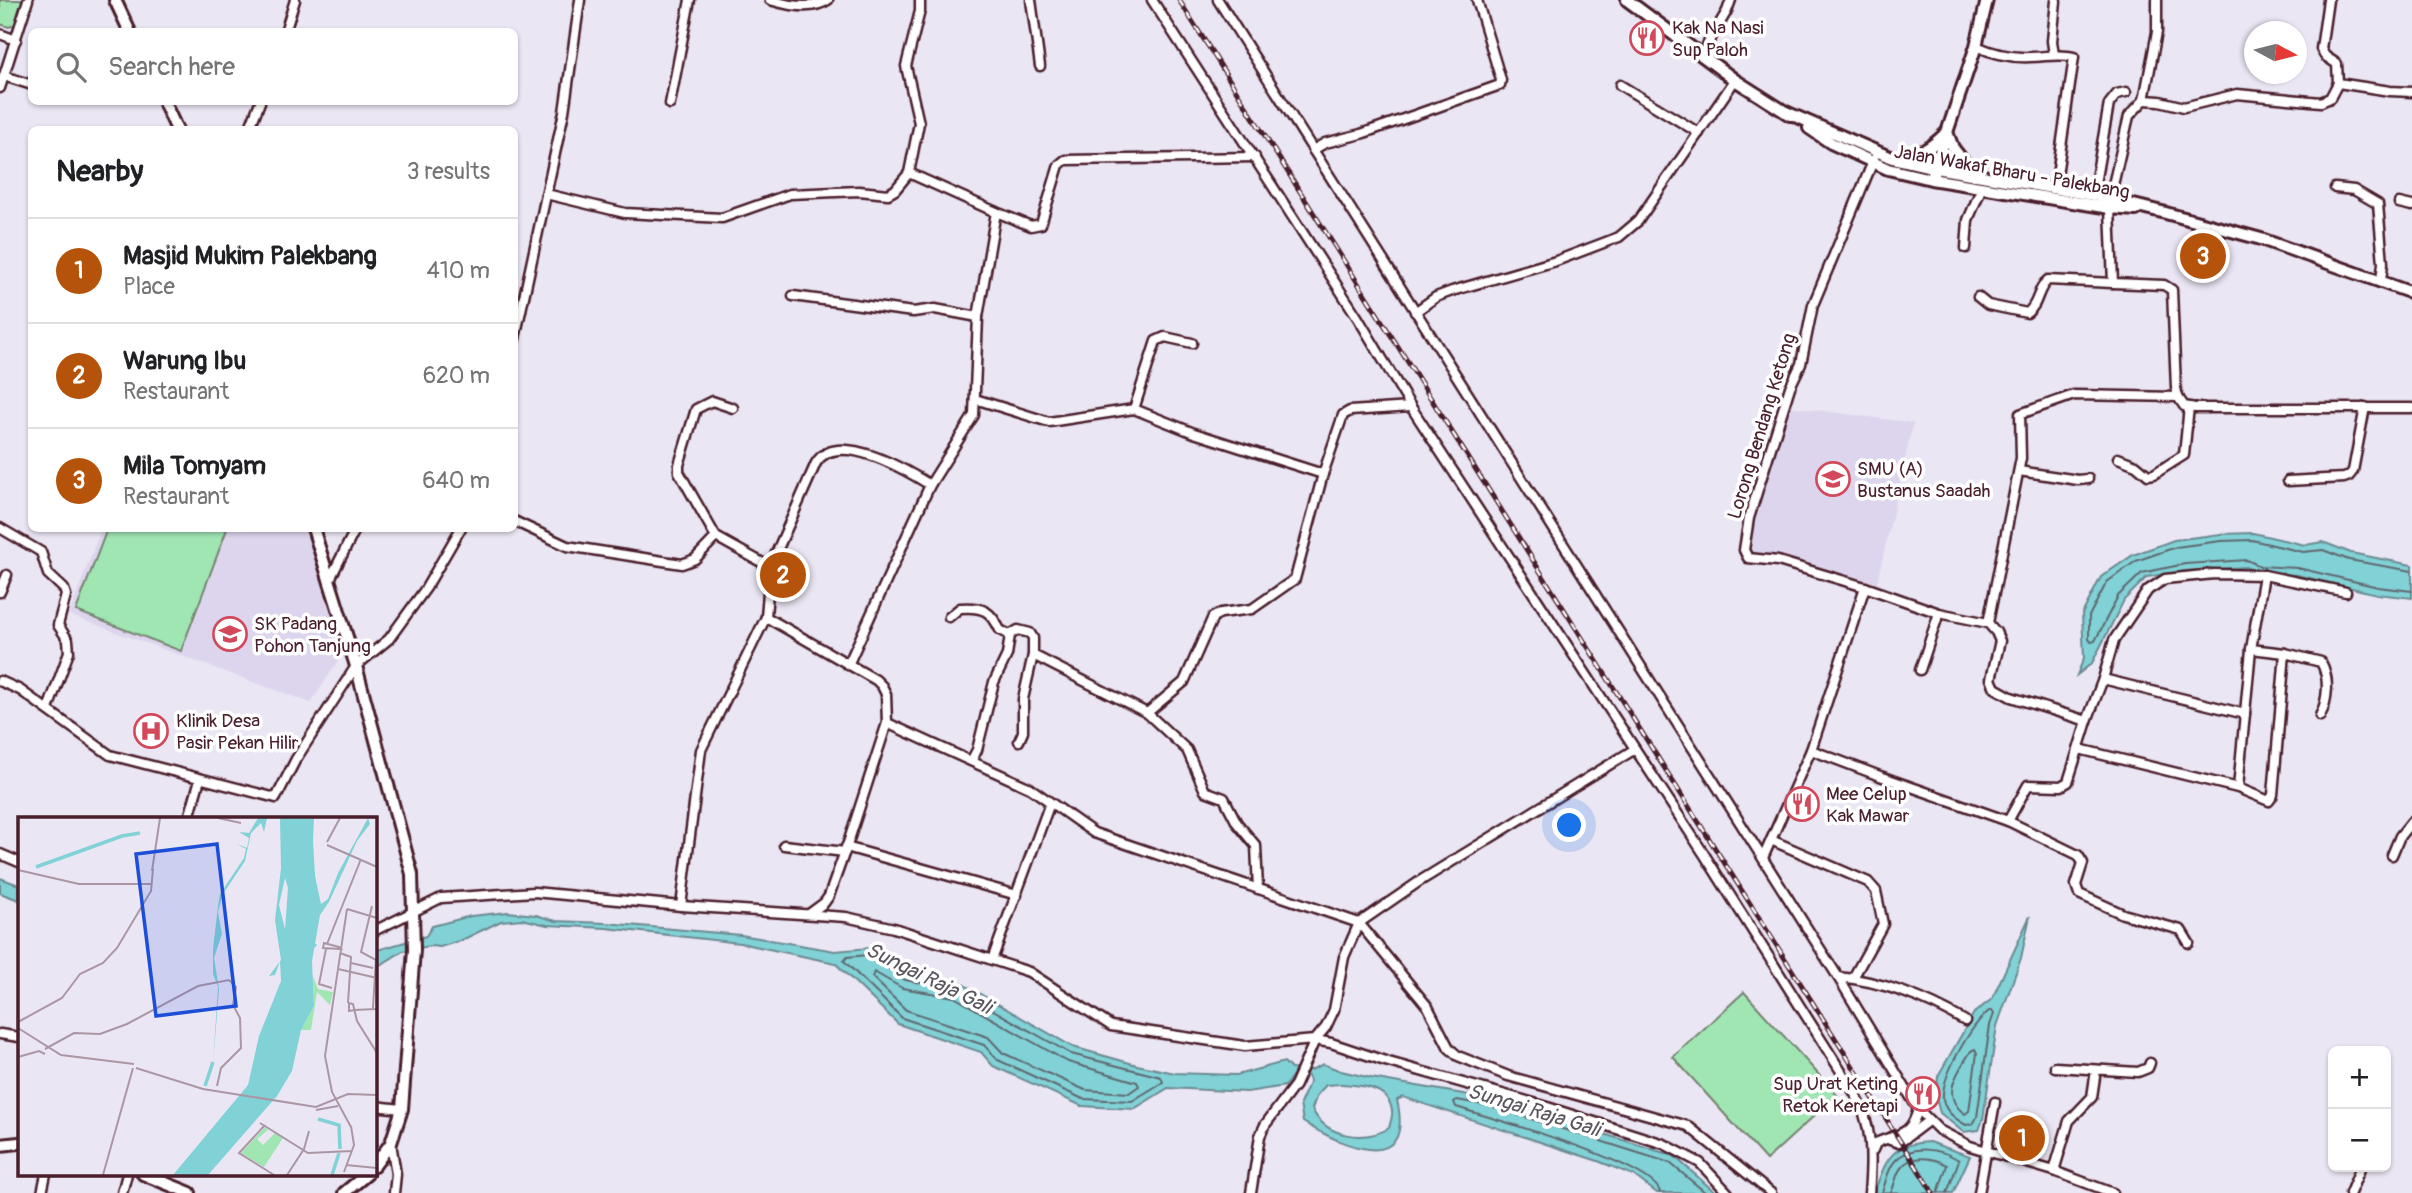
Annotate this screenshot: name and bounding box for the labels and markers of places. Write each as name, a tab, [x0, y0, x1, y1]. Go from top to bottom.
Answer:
place label: Kak Na Nasi Sup Paloh	[1672, 16, 1764, 62]
restaurant icon: Kak Na Nasi Sup Paloh	[1628, 19, 1666, 57]
pin: 3	[2180, 230, 2226, 282]
place label: SMU (A) Bustanus Saadah	[1857, 457, 1991, 503]
school or university icon: SMU (A) Bustanus Saadah	[1814, 460, 1852, 498]
pin: 2	[760, 549, 806, 601]
place label: SK Padang Pohon Tanjung	[254, 612, 371, 658]
school or university icon: SK Padang Pohon Tanjung	[211, 615, 249, 653]
place label: Klinik Desa Pasir Pekan Hilir	[176, 709, 299, 755]
hospital icon: Klinik Desa Pasir Pekan Hilir	[132, 712, 170, 750]
place label: Mee Celup Kak Mawar	[1826, 782, 1910, 828]
restaurant icon: Mee Celup Kak Mawar	[1783, 785, 1821, 823]
place label: Sup Urat Keting Retok Keretapi	[1773, 1072, 1898, 1118]
restaurant icon: Sup Urat Keting Retok Keretapi	[1904, 1075, 1942, 1113]
pin: 1	[1999, 1112, 2045, 1164]

